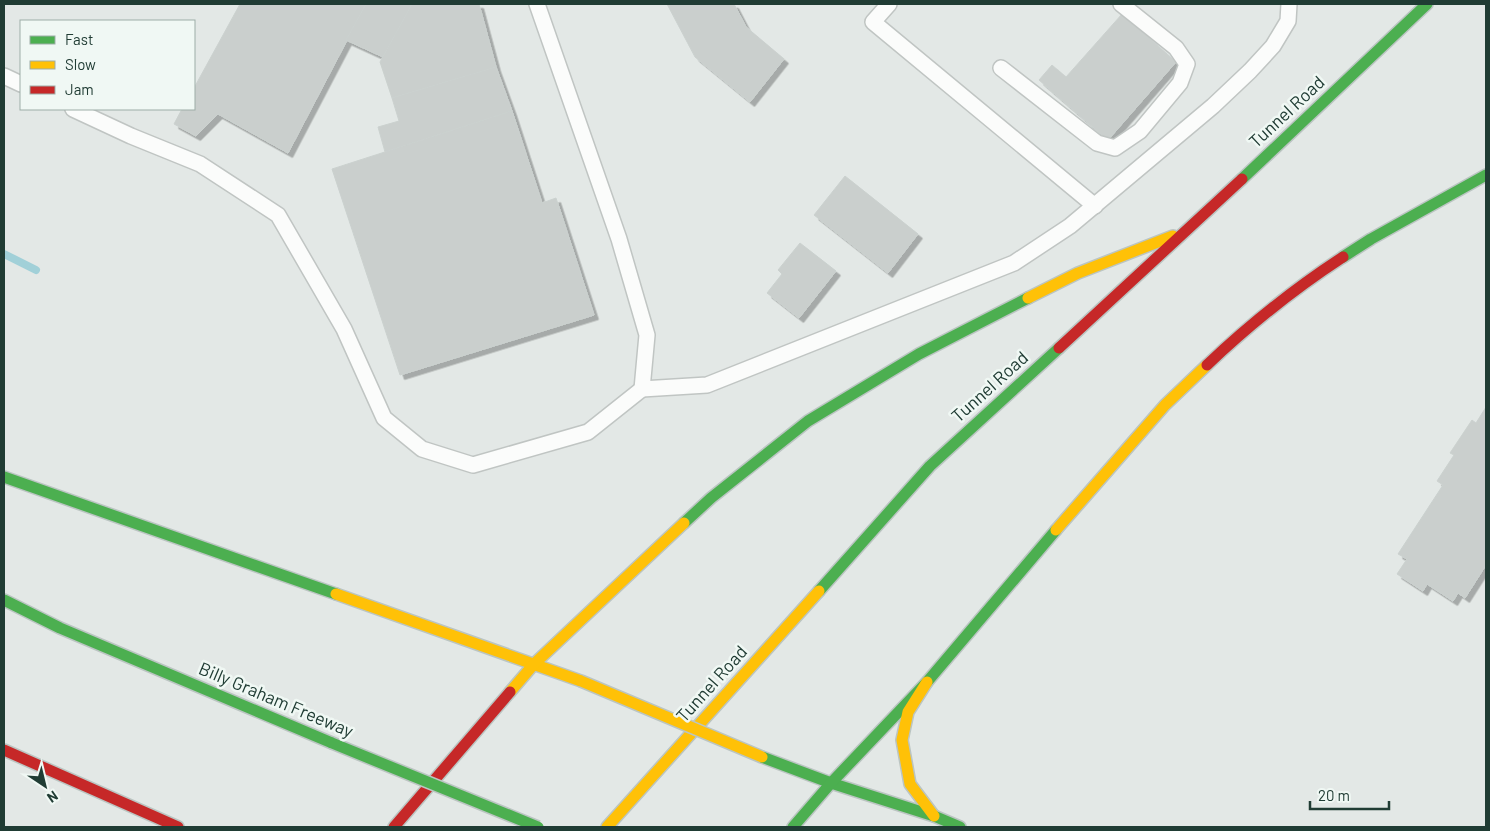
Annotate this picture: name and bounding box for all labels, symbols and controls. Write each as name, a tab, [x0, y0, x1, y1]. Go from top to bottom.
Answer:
legend	[20, 20, 195, 110]
text: Fast	[65, 30, 93, 48]
text: Slow	[65, 55, 96, 73]
street label: Tunnel Road	[1244, 71, 1329, 152]
text: Jam	[65, 80, 94, 98]
street label: Tunnel Road	[946, 346, 1032, 426]
street label: Tunnel Road	[671, 640, 751, 726]
street label: Billy Graham Freeway	[196, 657, 357, 742]
north arrow	[20, 761, 70, 811]
scale bar	[1310, 778, 1389, 810]
text: 20 m	[1318, 786, 1350, 804]
text: N	[44, 787, 61, 807]

